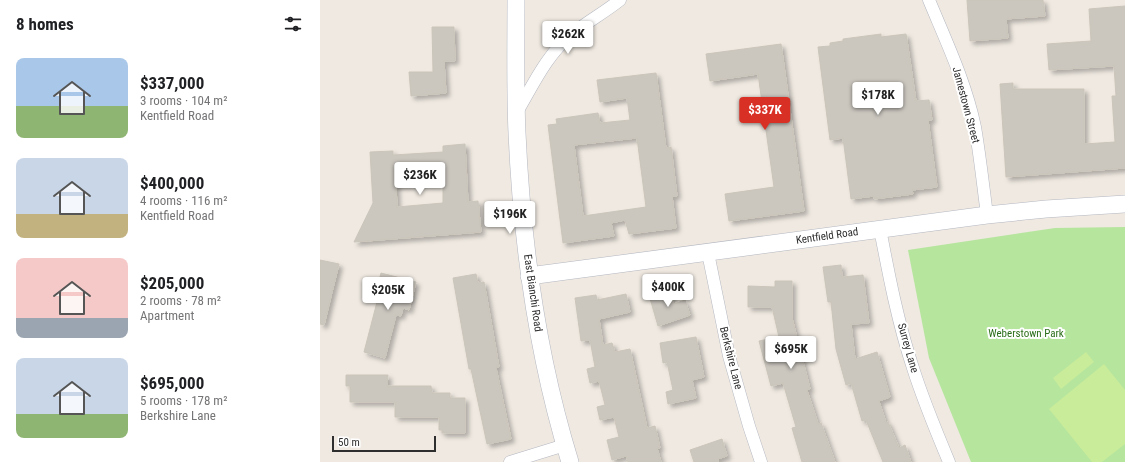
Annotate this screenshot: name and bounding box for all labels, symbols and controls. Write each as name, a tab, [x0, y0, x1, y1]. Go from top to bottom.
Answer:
icon: filters	[282, 13, 304, 35]
text: 8 homes	[16, 14, 74, 34]
pin: $262K	[540, 21, 596, 55]
text: $262K	[551, 26, 585, 41]
street label: Jamestown Street	[950, 65, 982, 145]
text: $337,000	[140, 73, 204, 93]
icon: home	[48, 74, 96, 122]
pin: $178K	[850, 82, 906, 116]
text: $178K	[861, 87, 895, 102]
text: 3 rooms · 104 m²	[140, 93, 227, 108]
pin: $337K	[737, 97, 793, 131]
text: $337K	[748, 102, 782, 117]
text: Kentfield Road	[140, 108, 214, 123]
pin: $236K	[392, 162, 448, 196]
text: $236K	[403, 167, 437, 182]
text: $400,000	[140, 173, 204, 193]
icon: home	[48, 174, 96, 222]
text: 4 rooms · 116 m²	[140, 193, 227, 208]
pin: $196K	[482, 201, 538, 235]
text: $196K	[493, 206, 527, 221]
text: Kentfield Road	[140, 208, 214, 223]
street label: Kentfield Road	[795, 225, 859, 247]
street label: East Bianchi Road	[521, 253, 545, 333]
text: $205,000	[140, 273, 204, 293]
icon: home	[48, 274, 96, 322]
pin: $400K	[640, 274, 696, 308]
pin: $205K	[360, 277, 416, 311]
text: $400K	[651, 279, 685, 294]
text: $205K	[371, 282, 405, 297]
text: 2 rooms · 78 m²	[140, 293, 221, 308]
text: Apartment	[140, 308, 194, 323]
street label: Surrey Lane	[895, 322, 921, 374]
street label: Berkshire Lane	[717, 325, 745, 391]
park label: Weberstown Park	[988, 327, 1064, 340]
pin: $695K	[763, 336, 819, 370]
text: $695K	[774, 341, 808, 356]
text: $695,000	[140, 373, 204, 393]
icon: home	[48, 374, 96, 422]
text: 5 rooms · 178 m²	[140, 393, 227, 408]
text: Berkshire Lane	[140, 408, 216, 423]
scale bar	[332, 434, 436, 453]
text: 50 m	[338, 436, 360, 449]

